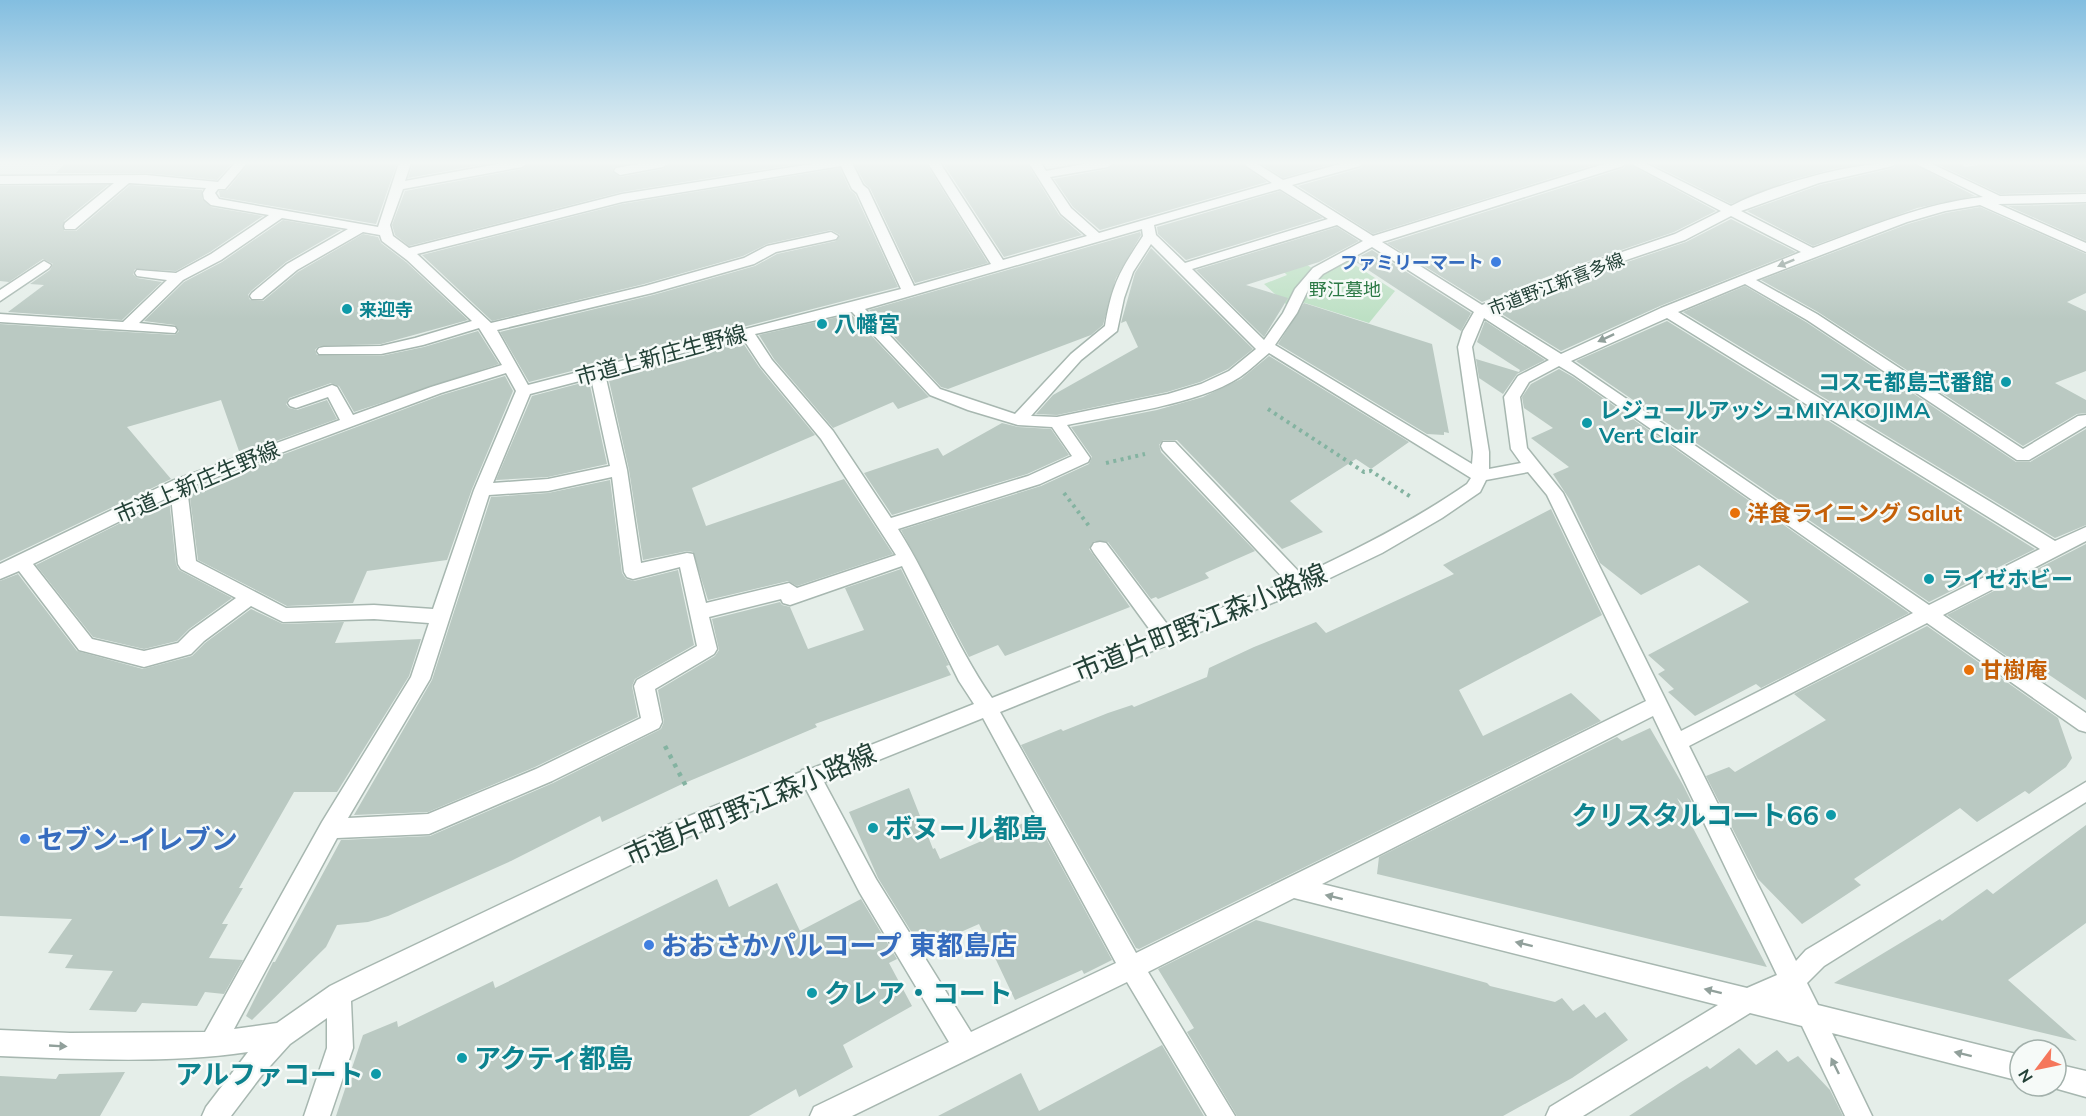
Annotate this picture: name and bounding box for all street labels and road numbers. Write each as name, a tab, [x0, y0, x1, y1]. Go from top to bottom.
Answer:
street label: 市道野江新喜多線	[1485, 247, 1627, 321]
street label: 市道上新庄生野線	[572, 319, 750, 391]
street label: 市道上新庄生野線	[111, 435, 283, 529]
street label: 市道片町野江森小路線	[1068, 556, 1332, 688]
street label: 市道片町野江森小路線	[619, 736, 881, 872]

